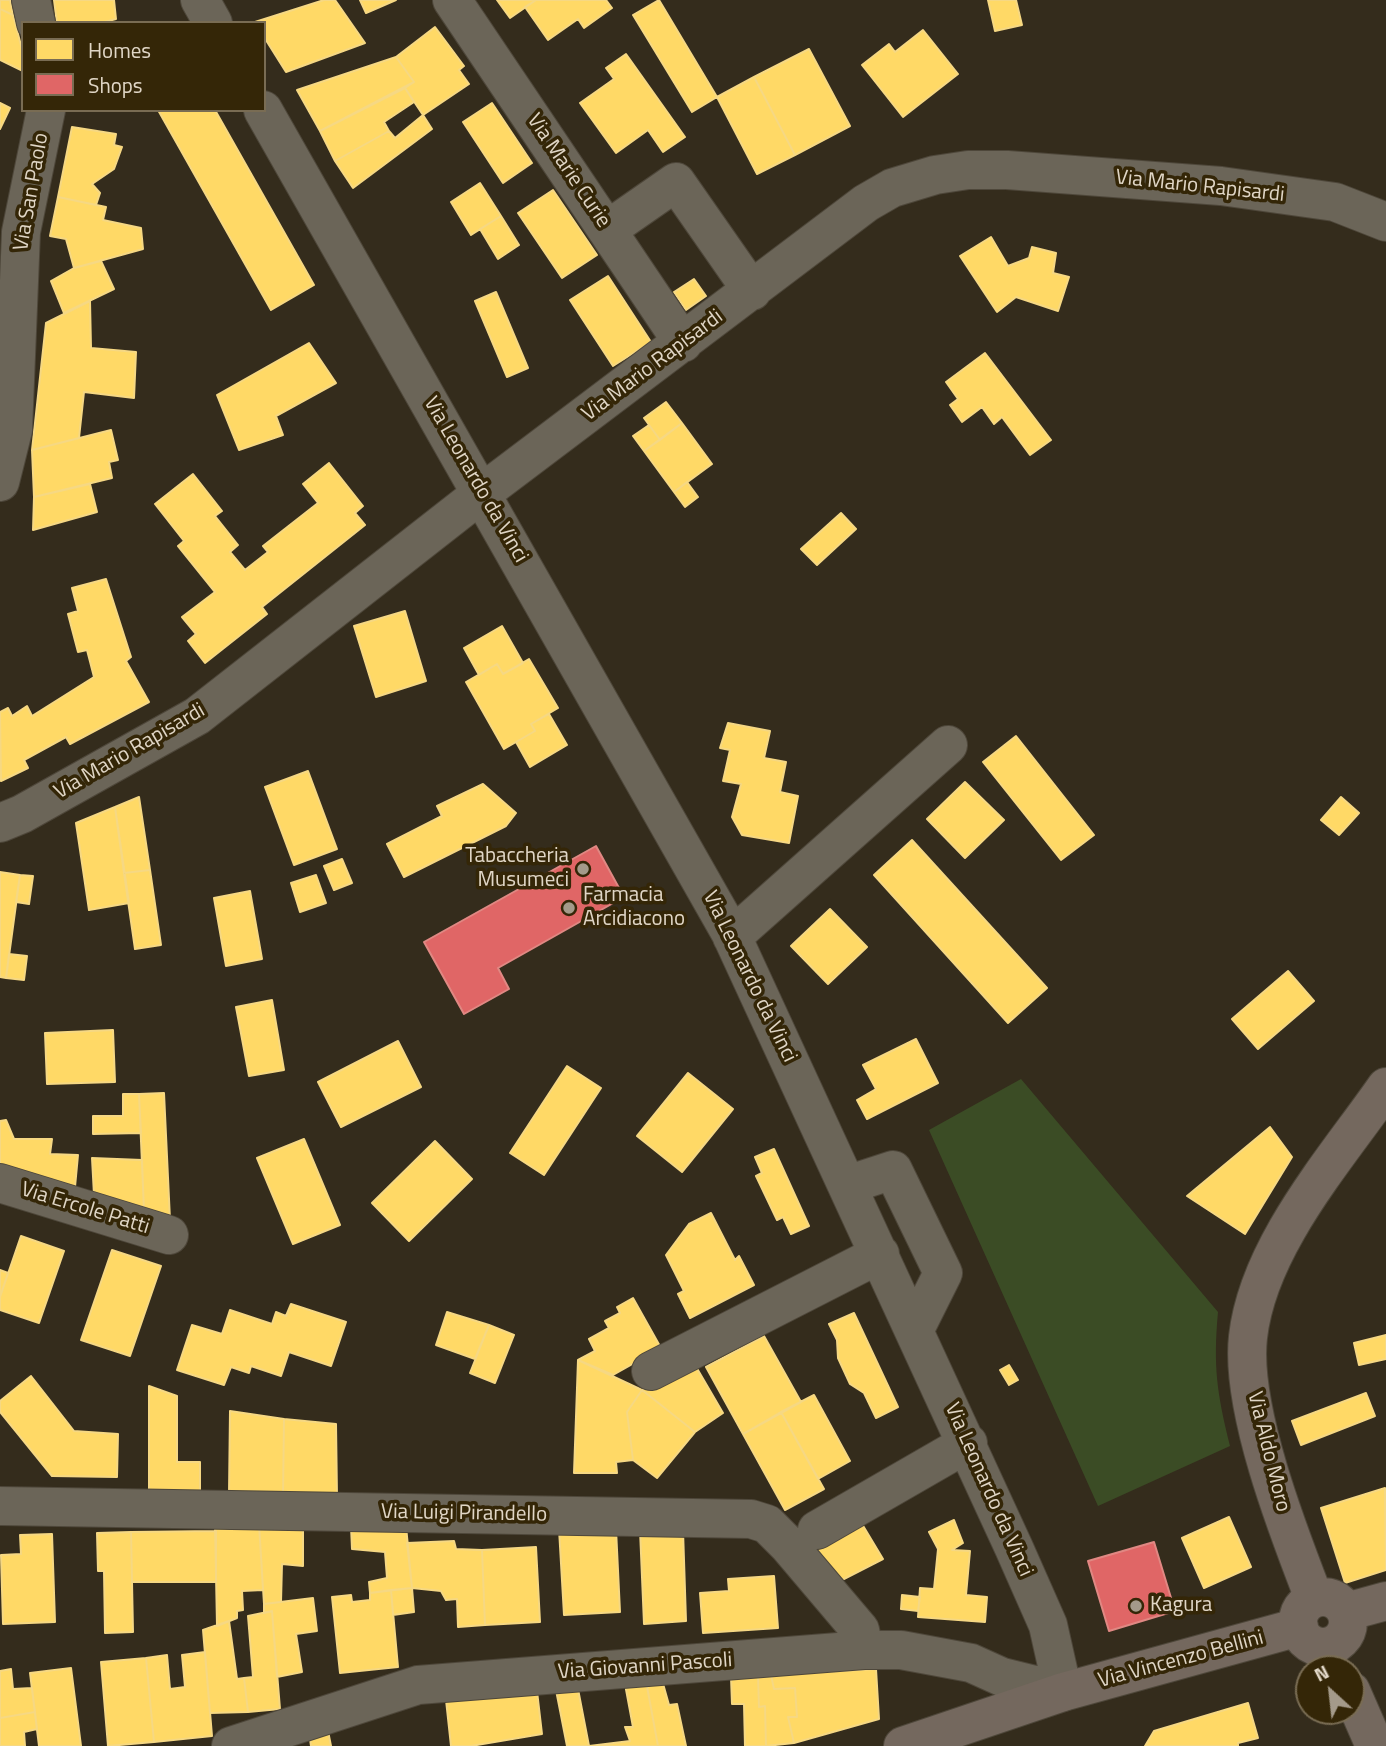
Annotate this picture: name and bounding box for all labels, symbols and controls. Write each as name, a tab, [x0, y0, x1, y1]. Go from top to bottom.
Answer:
legend	[21, 21, 266, 112]
text: Homes	[88, 34, 151, 66]
text: Shops	[88, 69, 143, 101]
street label: Via Marie Curie	[521, 109, 615, 233]
street label: Via San Paolo	[9, 131, 55, 253]
street label: Via Mario Rapisardi	[1114, 166, 1286, 208]
street label: Via Mario Rapisardi	[578, 305, 728, 427]
street label: Via Leonardo da Vinci	[417, 393, 533, 567]
street label: Via Mario Rapisardi	[50, 699, 210, 805]
place label: Tabaccheria Musumeci	[465, 844, 569, 894]
marker: Tabaccheria Musumeci	[575, 861, 591, 877]
place label: Farmacia Arcidiacono	[583, 883, 685, 933]
street label: Via Leonardo da Vinci	[697, 887, 801, 1067]
marker: Farmacia Arcidiacono	[561, 900, 577, 916]
street label: Via Ercole Patti	[18, 1178, 152, 1240]
street label: Via Aldo Moro	[1241, 1389, 1295, 1515]
street label: Via Leonardo da Vinci	[938, 1399, 1038, 1581]
street label: Via Luigi Pirandello	[381, 1500, 547, 1528]
place label: Kagura	[1150, 1593, 1212, 1619]
marker: Kagura	[1128, 1598, 1144, 1614]
street label: Via Vincenzo Bellini	[1096, 1626, 1266, 1694]
street label: Via Giovanni Pascoli	[557, 1648, 733, 1686]
north arrow	[1295, 1655, 1365, 1725]
text: N	[1309, 1657, 1334, 1689]

